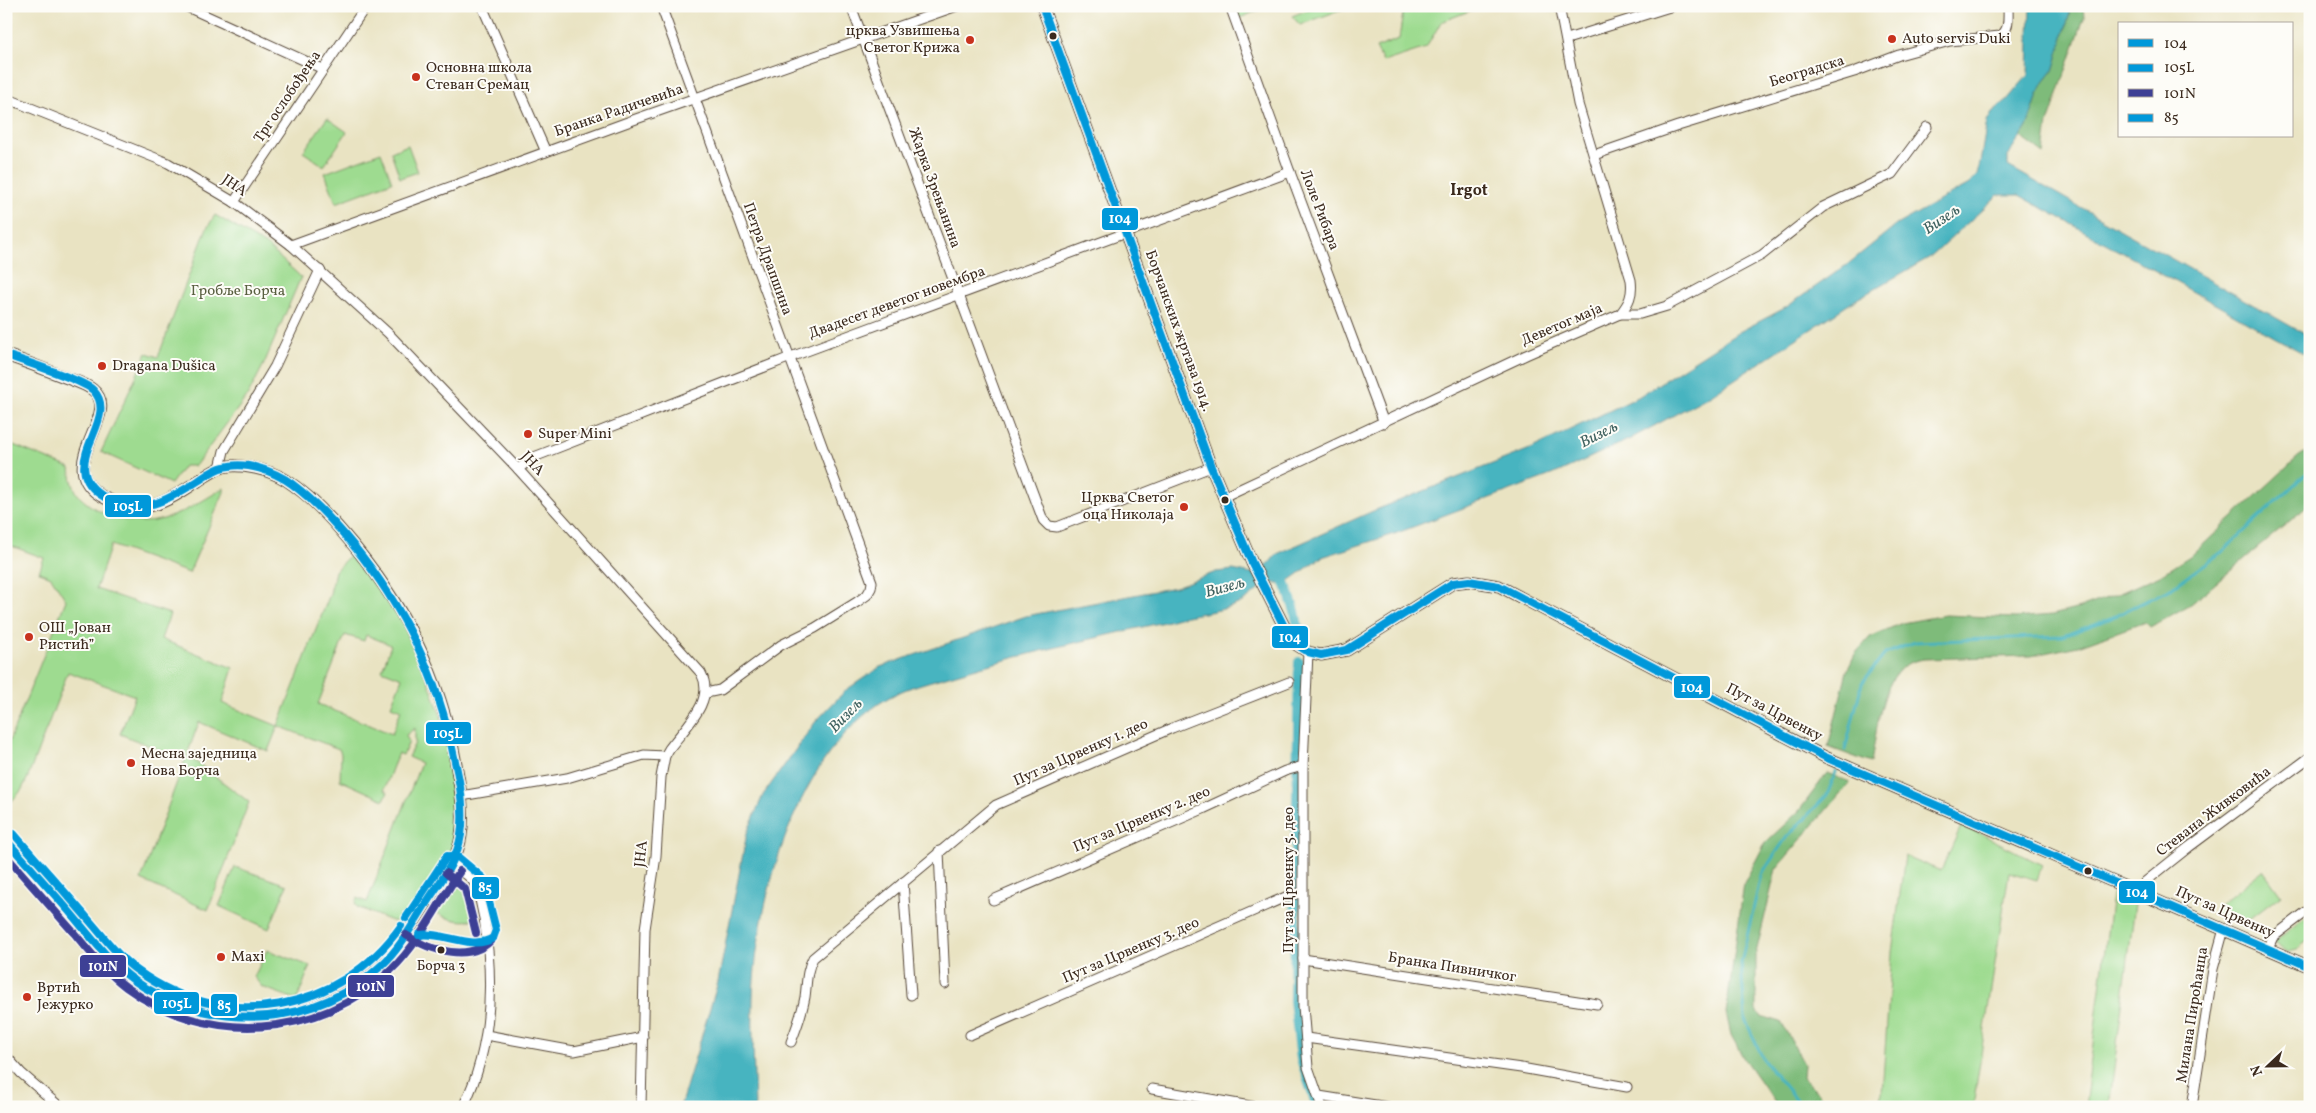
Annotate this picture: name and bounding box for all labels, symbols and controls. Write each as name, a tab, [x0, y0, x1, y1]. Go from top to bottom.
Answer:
place label: црква Узвишења Светог Крижа	[846, 21, 960, 59]
legend	[2118, 22, 2294, 138]
place label: Auto servis Duki	[1902, 29, 2011, 50]
unlabelled marker	[1048, 31, 1058, 41]
marker: Auto servis Duki	[1886, 33, 1898, 45]
marker: црква Узвишења Светог Крижа	[964, 34, 976, 46]
text: 104	[2164, 34, 2187, 55]
street label: Трг ослобођења	[249, 47, 327, 147]
street label: Београдска	[1767, 51, 1847, 93]
place label: Основна школа Стеван Сремац	[426, 58, 532, 96]
text: 105L	[2164, 58, 2195, 79]
marker: Основна школа Стеван Сремац	[410, 71, 422, 83]
street label: Бранка Радичевића	[552, 79, 686, 143]
text: 101N	[2164, 84, 2196, 105]
text: 85	[2164, 108, 2179, 129]
street label: Жарка Зрењанина	[902, 125, 966, 251]
street label: Лоле Рибара	[1294, 166, 1344, 254]
street label: ЈНА	[217, 170, 251, 202]
district label: Irgot	[1450, 180, 1488, 202]
water label: Визељ	[1919, 199, 1965, 240]
street label: Петра Драпшина	[737, 200, 797, 318]
line badge: 104	[1101, 207, 1139, 231]
text: 104	[1109, 210, 1132, 229]
street label: Борчанских жртава 1914.	[1139, 247, 1217, 415]
street label: Двадесет деветог новембра	[806, 261, 988, 345]
park label: Гробље Борча	[191, 281, 285, 302]
street label: Деветог маја	[1518, 298, 1606, 352]
place label: Dragana Dušica	[112, 356, 216, 377]
marker: Dragana Dušica	[96, 360, 108, 372]
water label: Визељ	[1576, 416, 1622, 454]
place label: Super Mini	[538, 424, 612, 445]
marker: Super Mini	[522, 428, 534, 440]
street label: ЈНА	[515, 447, 549, 481]
place label: Црква Светог оца Николаја	[1081, 488, 1174, 526]
line badge: 105L	[104, 494, 152, 518]
unlabelled marker	[1220, 495, 1230, 505]
text: 105L	[113, 498, 143, 517]
marker: Црква Светог оца Николаја	[1178, 501, 1190, 513]
water label: Визељ	[1203, 572, 1248, 604]
place label: ОШ „Јован Ристић”	[39, 618, 111, 656]
line badge: 104	[1271, 625, 1309, 649]
text: 104	[1279, 629, 1302, 648]
marker: ОШ „Јован Ристић”	[23, 631, 35, 643]
line badge: 104	[1673, 675, 1711, 699]
text: 104	[1681, 679, 1704, 698]
street label: Пут за Црвенку	[1722, 679, 1826, 747]
water label: Визељ	[824, 693, 868, 738]
street label: Пут за Црвенку 1. део	[1010, 714, 1152, 792]
line badge: 105L	[425, 721, 472, 745]
text: 105L	[433, 725, 463, 744]
place label: Месна заједница Нова Борча	[141, 744, 257, 782]
marker: Месна заједница Нова Борча	[125, 757, 137, 769]
street label: Стевана Живковића	[2152, 762, 2276, 862]
street label: Пут за Црвенку 2. део	[1070, 782, 1214, 858]
street label: Пут за Црвенку 5. део	[1279, 807, 1300, 953]
street label: ЈНА	[630, 839, 654, 868]
unlabelled marker	[2083, 866, 2093, 876]
line badge: 85	[471, 876, 500, 900]
text: 85	[478, 879, 492, 898]
line badge: 104	[2118, 880, 2156, 904]
street label: Пут за Црвенку	[2172, 882, 2278, 944]
text: 104	[2126, 884, 2149, 903]
street label: Пут за Црвенку 3. део	[1059, 913, 1203, 989]
marker: Борча 3	[436, 945, 446, 955]
street label: Милана Пироћанца	[2172, 946, 2214, 1084]
place label: Maxi	[231, 947, 265, 968]
street label: Бранка Пивничког	[1386, 948, 1518, 989]
marker: Maxi	[215, 951, 227, 963]
line badge: 101N	[79, 954, 127, 978]
place label: Борча 3	[417, 957, 465, 976]
text: 101N	[88, 958, 118, 977]
line badge: 101N	[347, 974, 395, 998]
place label: Вртић Јежурко	[37, 978, 93, 1016]
text: 101N	[356, 978, 386, 997]
marker: Вртић Јежурко	[21, 991, 33, 1003]
line badge: 105L	[153, 991, 200, 1015]
line badge: 85	[210, 993, 238, 1017]
text: 105L	[162, 995, 192, 1014]
text: 85	[217, 997, 231, 1016]
north arrow	[2244, 1040, 2294, 1090]
text: N	[2247, 1062, 2268, 1079]

